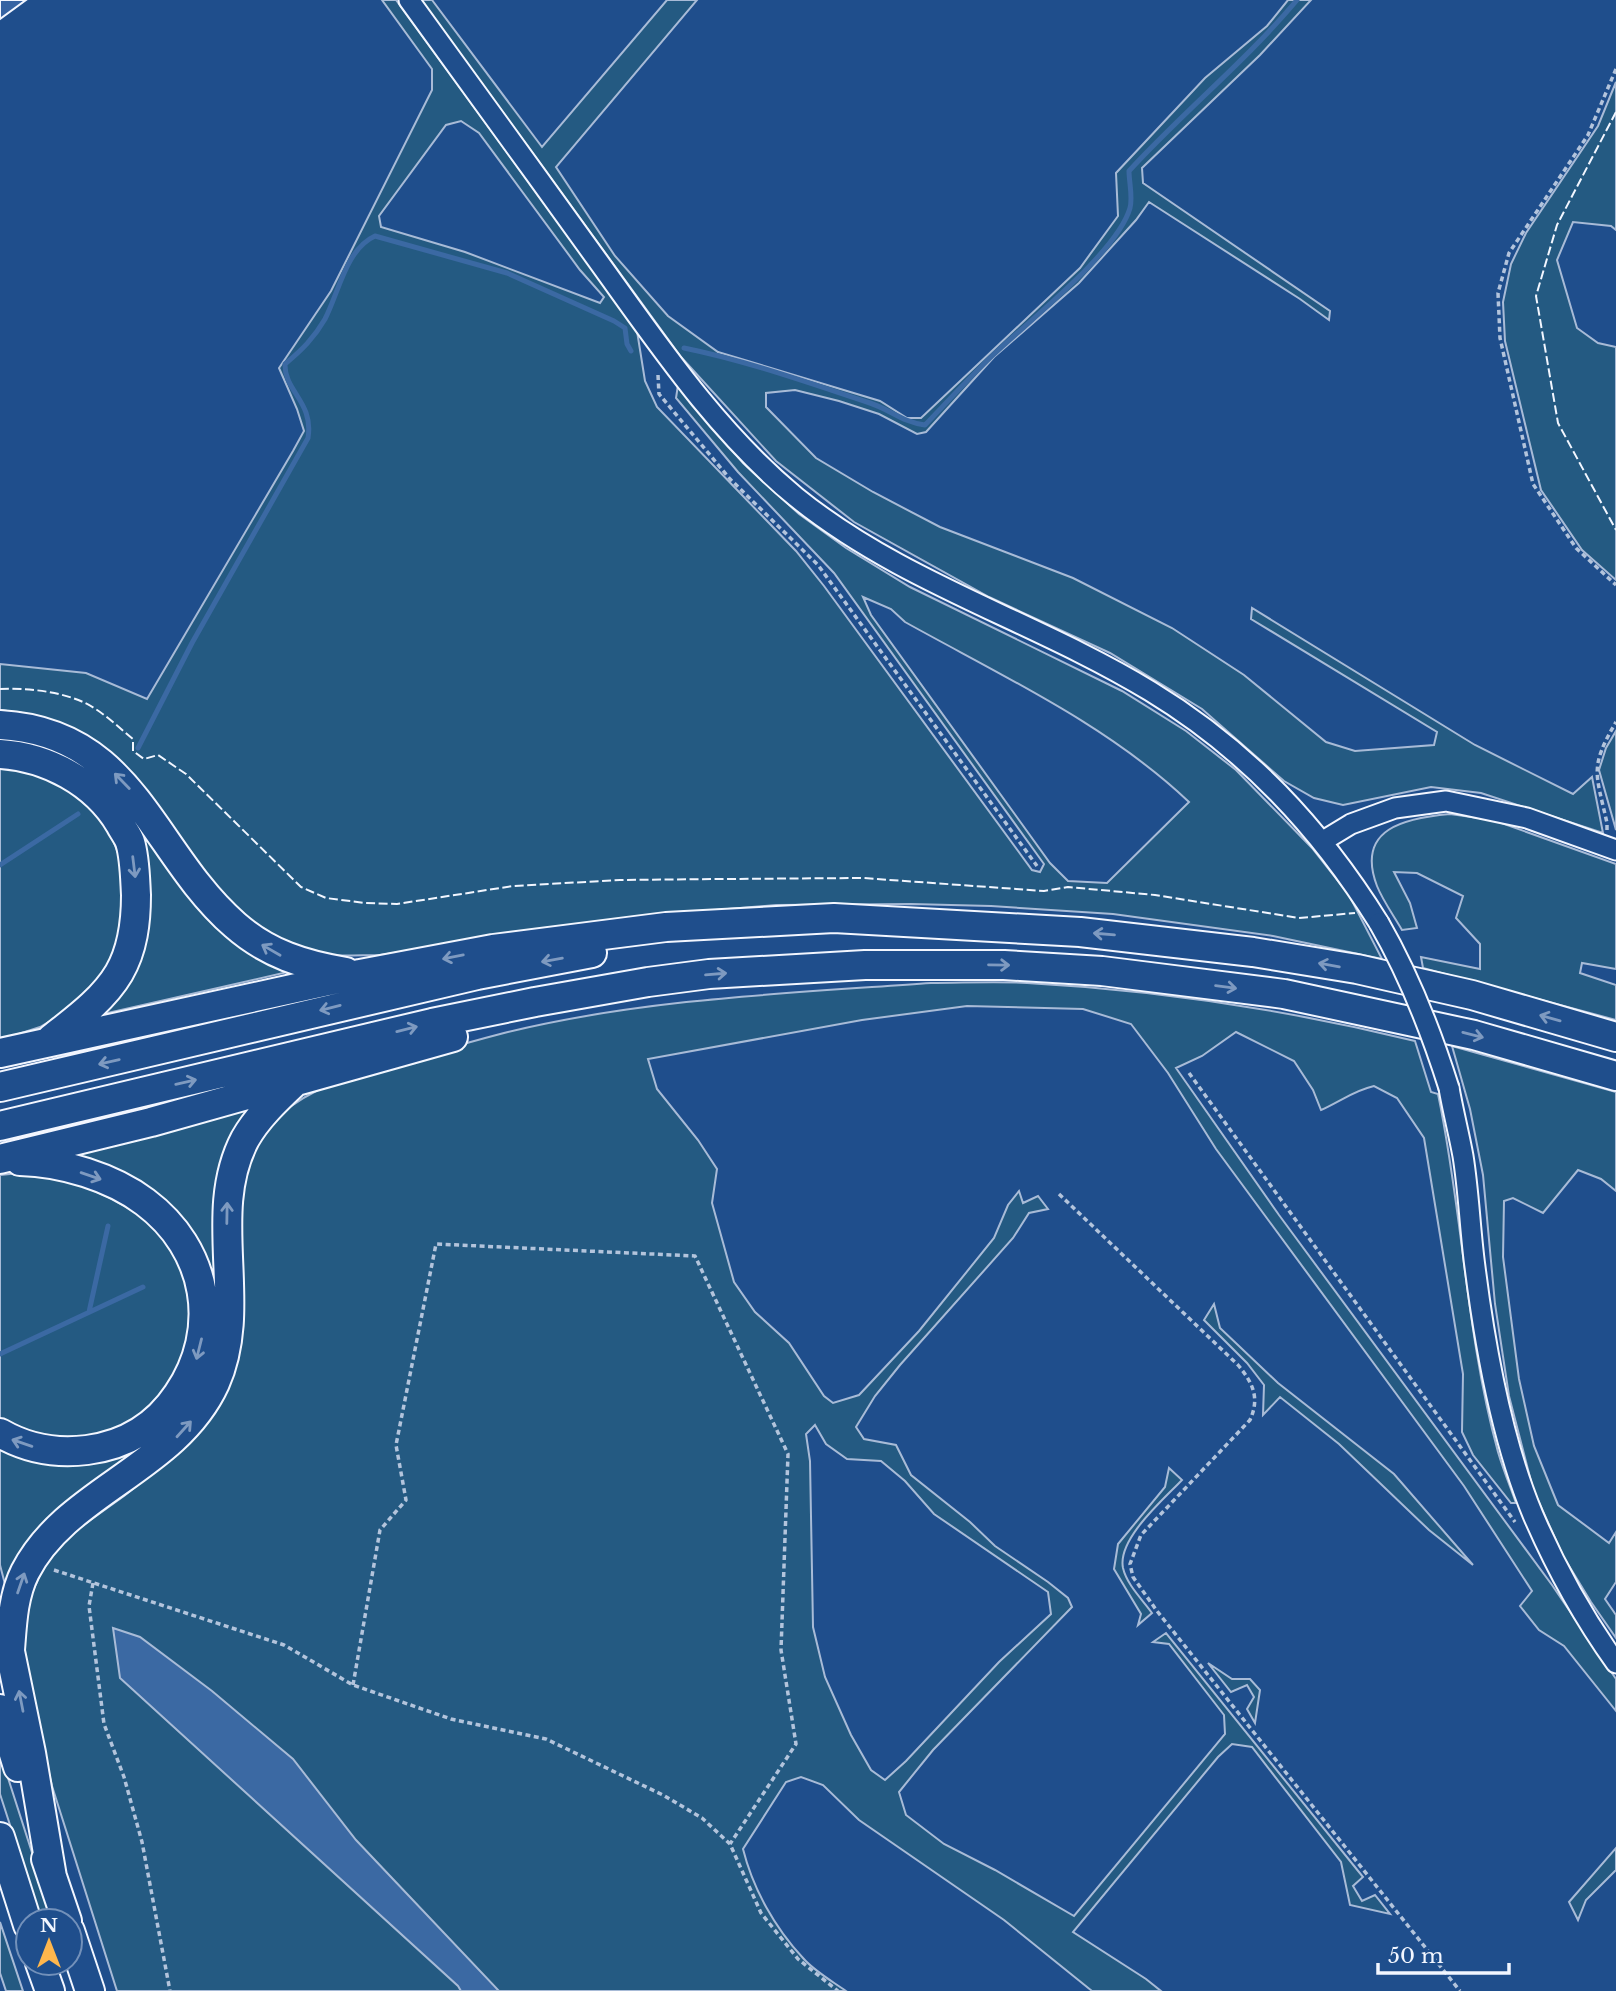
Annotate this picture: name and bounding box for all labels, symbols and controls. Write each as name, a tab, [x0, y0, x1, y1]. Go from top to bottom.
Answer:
one-way arrow	[113, 773, 130, 790]
one-way arrow	[127, 855, 140, 878]
one-way arrow	[1093, 928, 1116, 941]
one-way arrow	[261, 943, 282, 956]
one-way arrow	[442, 950, 465, 964]
one-way arrow	[541, 954, 564, 968]
one-way arrow	[1319, 958, 1341, 971]
one-way arrow	[988, 959, 1011, 972]
one-way arrow	[704, 967, 726, 980]
one-way arrow	[1214, 981, 1237, 994]
one-way arrow	[319, 1002, 342, 1015]
one-way arrow	[1540, 1010, 1562, 1023]
one-way arrow	[395, 1022, 418, 1035]
one-way arrow	[1461, 1029, 1484, 1042]
one-way arrow	[98, 1056, 121, 1069]
one-way arrow	[174, 1075, 197, 1088]
one-way arrow	[79, 1171, 101, 1183]
one-way arrow	[221, 1202, 234, 1225]
one-way arrow	[192, 1337, 205, 1360]
one-way arrow	[176, 1420, 192, 1438]
one-way arrow	[12, 1436, 34, 1448]
one-way arrow	[15, 1572, 28, 1594]
one-way arrow	[13, 1690, 27, 1713]
north arrow	[14, 1907, 84, 1977]
text: N	[40, 1914, 58, 1937]
scale bar	[1378, 1932, 1509, 1976]
text: 50 m	[1388, 1943, 1444, 1969]

